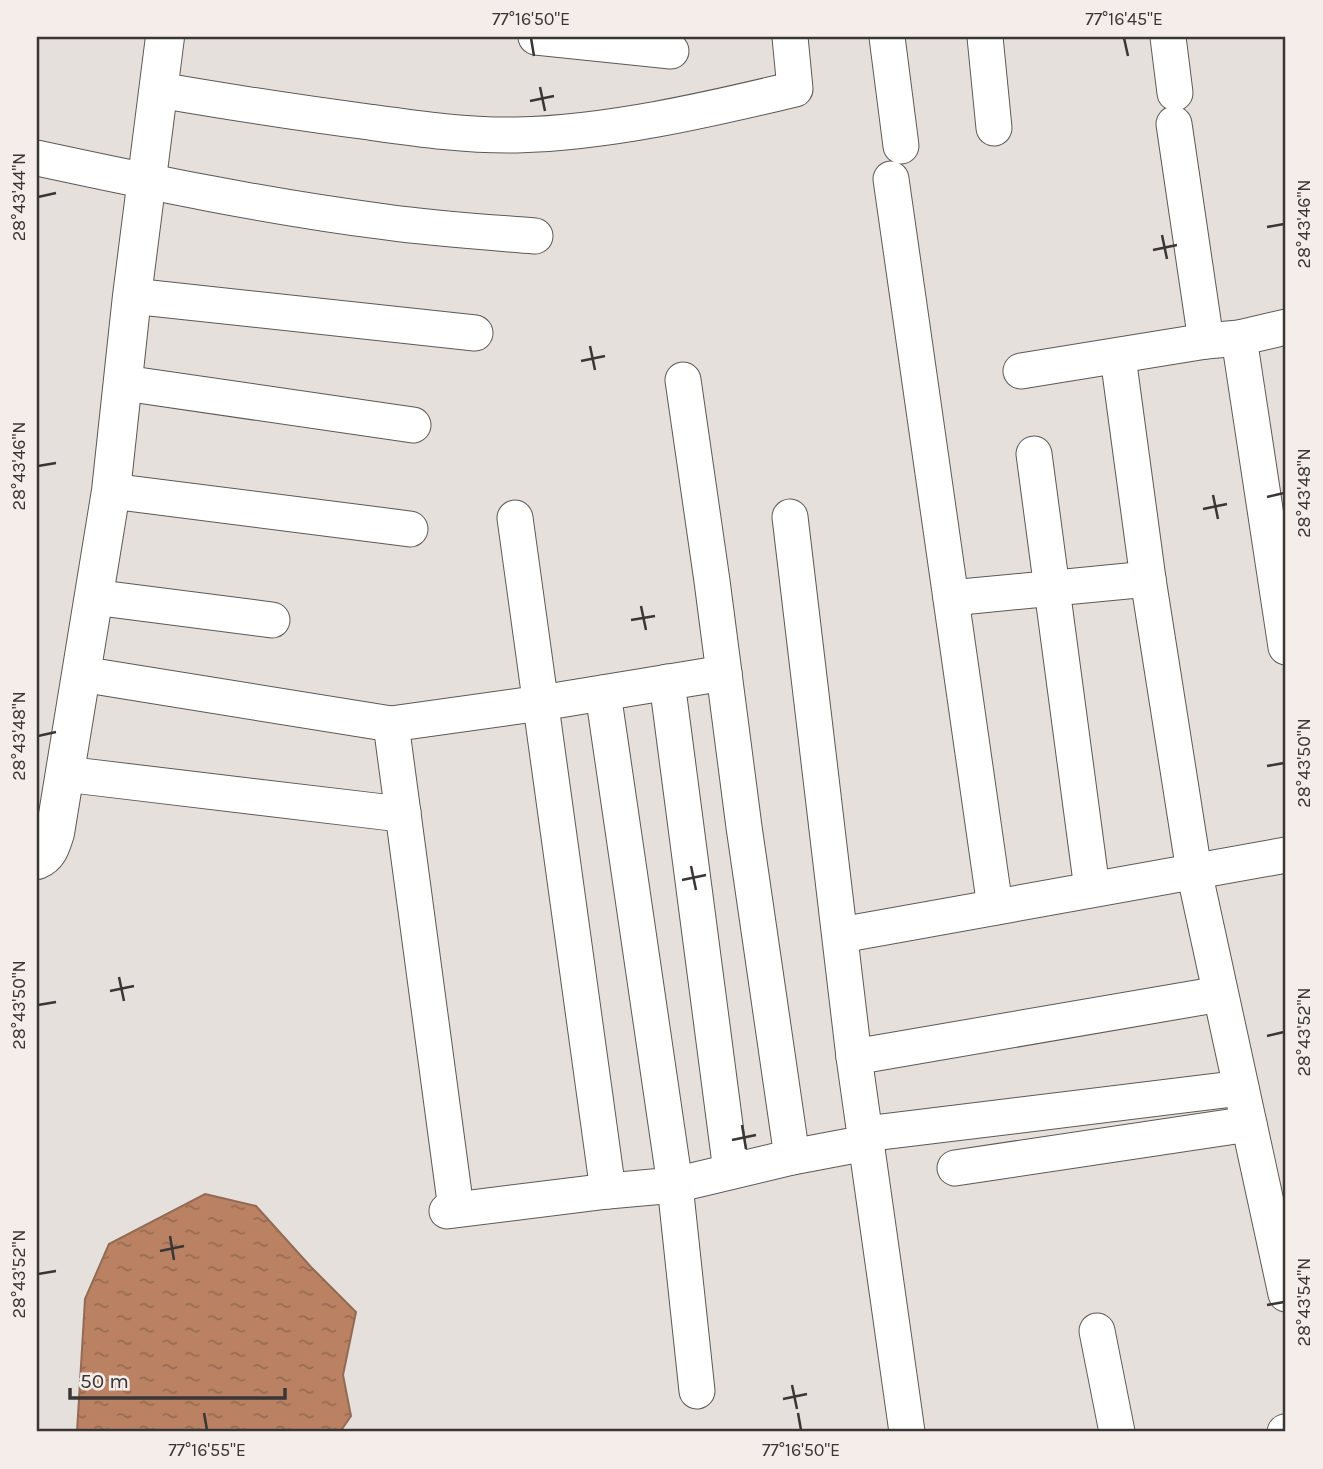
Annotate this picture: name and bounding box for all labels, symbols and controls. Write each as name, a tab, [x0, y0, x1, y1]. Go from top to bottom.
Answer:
text: 77°16'50"E	[492, 8, 570, 30]
text: 77°16'45"E	[1085, 8, 1163, 30]
text: 28°43'44"N	[8, 153, 30, 241]
text: 28°43'46"N	[1293, 180, 1315, 268]
text: 28°43'46"N	[8, 422, 30, 510]
text: 28°43'48"N	[1293, 448, 1315, 538]
text: 28°43'48"N	[8, 691, 30, 781]
text: 28°43'50"N	[1293, 718, 1315, 808]
text: 28°43'50"N	[8, 960, 30, 1050]
text: 28°43'52"N	[1293, 987, 1315, 1077]
text: 28°43'52"N	[8, 1229, 30, 1319]
text: 28°43'54"N	[1293, 1258, 1315, 1346]
scale bar	[70, 1357, 285, 1401]
text: 50 m	[80, 1369, 129, 1393]
text: 77°16'55"E	[168, 1439, 246, 1461]
text: 77°16'50"E	[762, 1439, 840, 1461]

